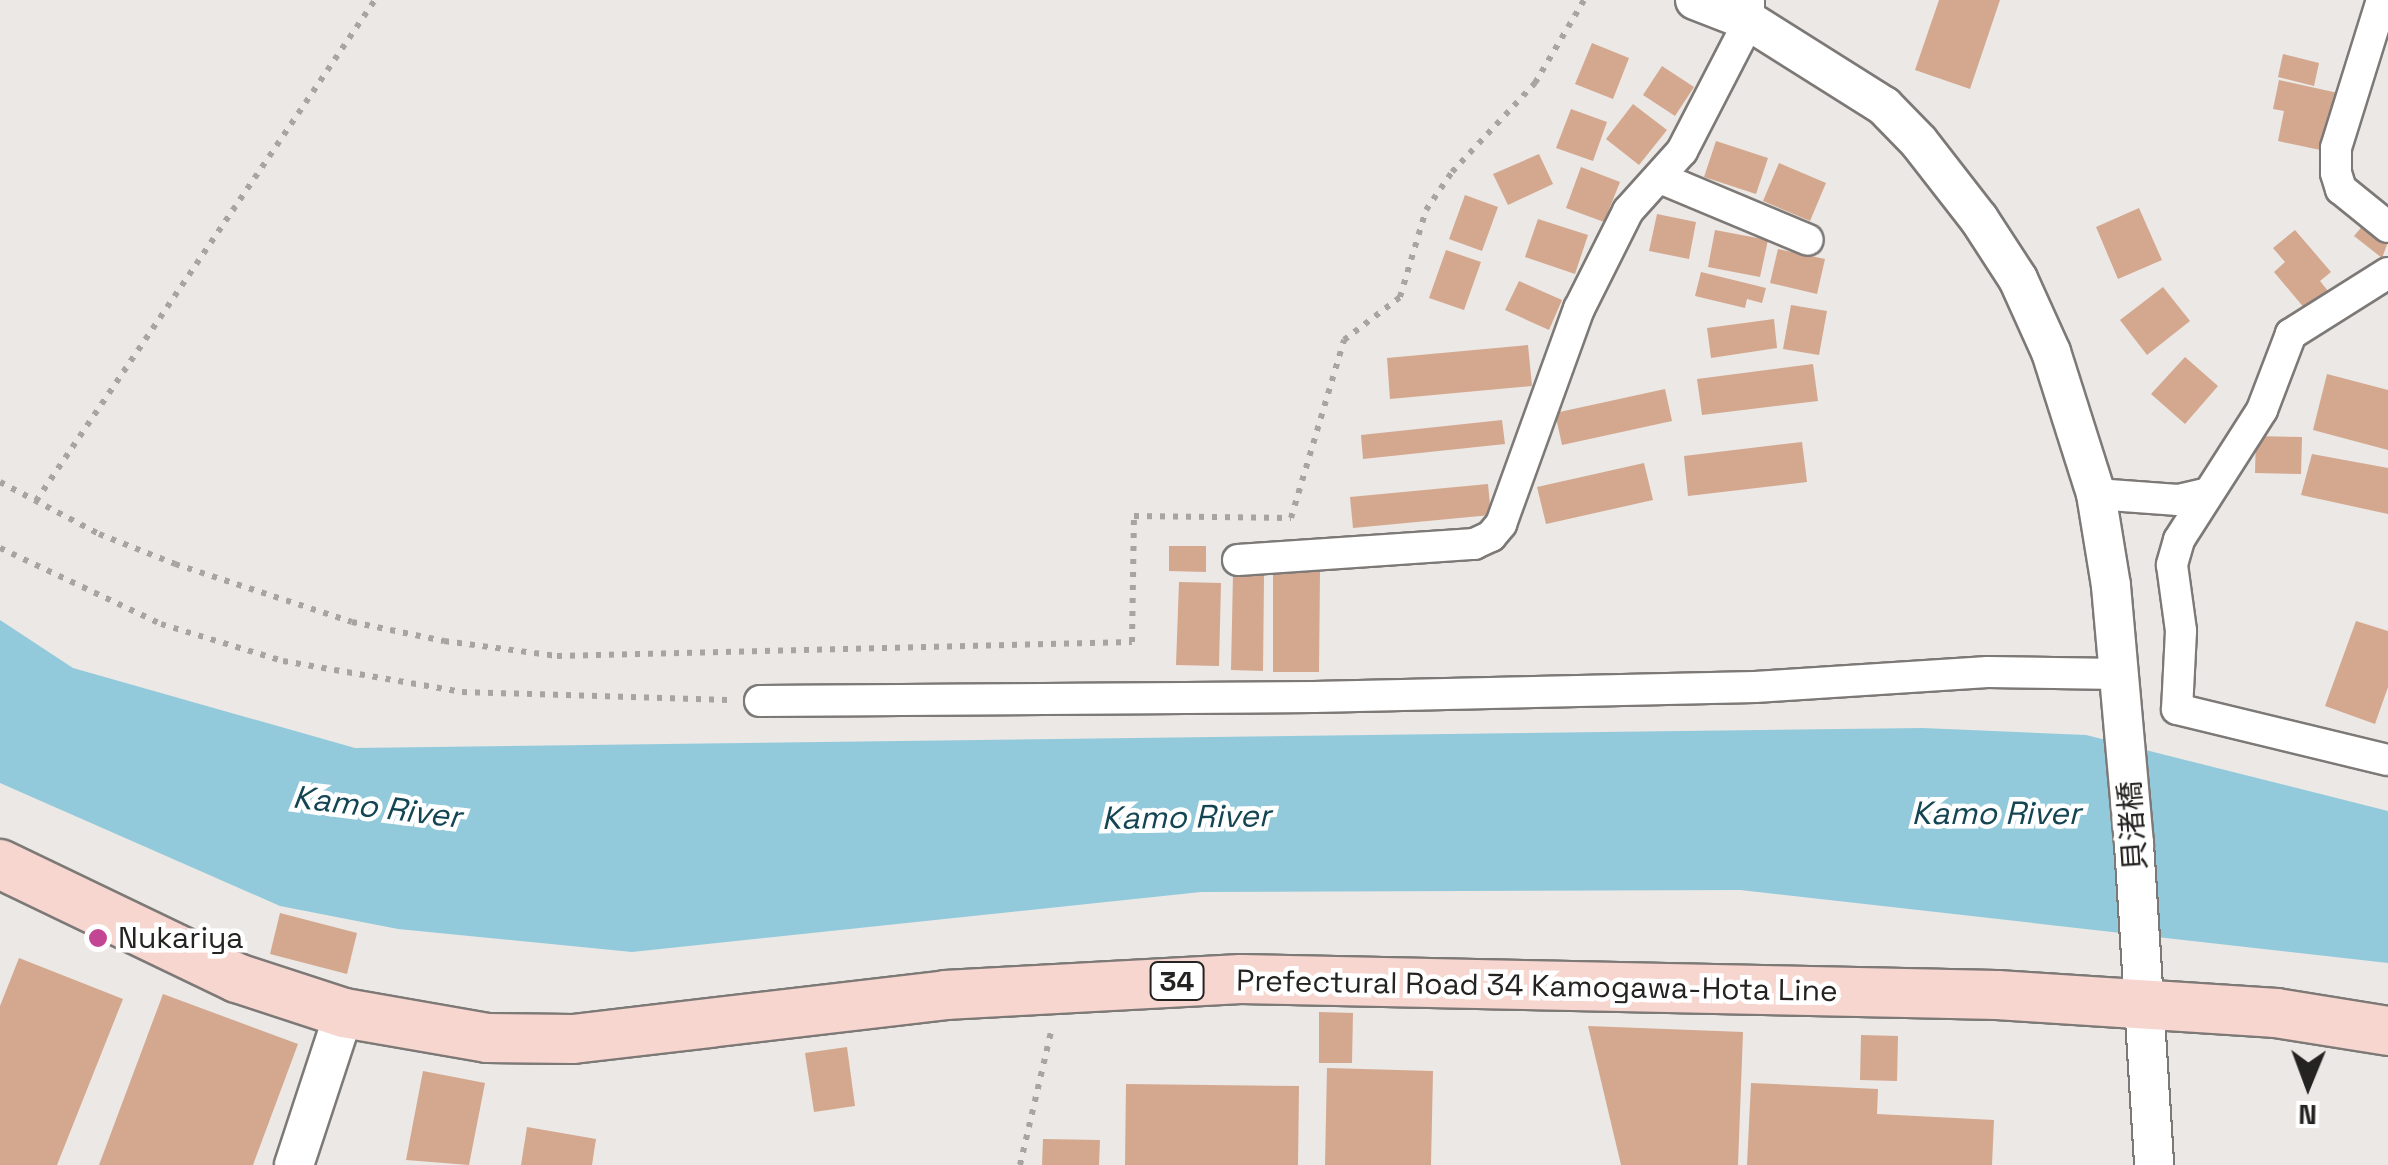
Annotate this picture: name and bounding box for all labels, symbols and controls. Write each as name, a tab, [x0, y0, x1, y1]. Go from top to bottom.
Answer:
water label: Kamo River	[291, 778, 463, 836]
street label: 貝渚橋	[2112, 780, 2154, 872]
water label: Kamo River	[1911, 794, 2081, 832]
water label: Kamo River	[1101, 796, 1271, 838]
place label: Nukariya	[118, 920, 244, 956]
marker: Nukariya	[87, 927, 109, 949]
road number: 34	[1150, 958, 1204, 1004]
street label: Prefectural Road 34 Kamogawa-Hota Line	[1236, 963, 1838, 1009]
north arrow	[2258, 1035, 2358, 1135]
text: N	[2298, 1097, 2317, 1133]

